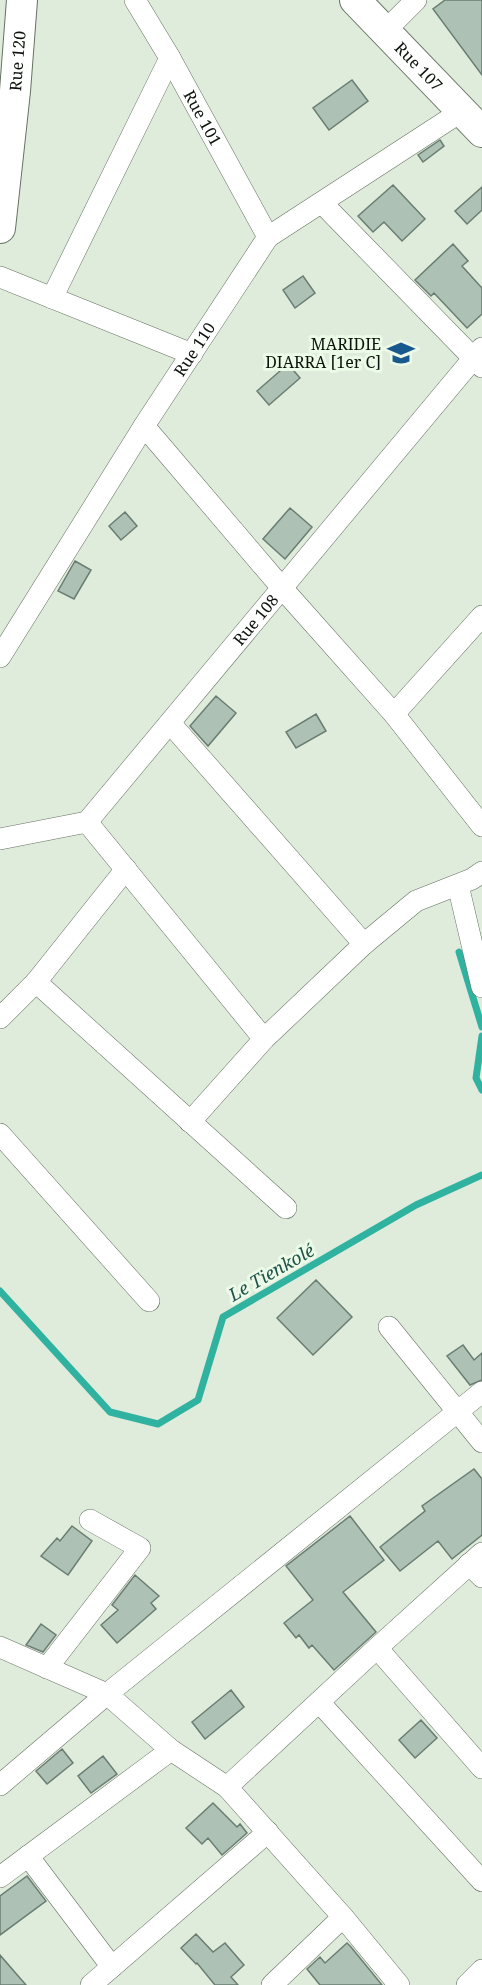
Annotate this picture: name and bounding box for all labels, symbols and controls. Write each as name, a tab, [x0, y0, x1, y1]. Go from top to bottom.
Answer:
street label: Rue 120	[4, 30, 31, 92]
street label: Rue 107	[390, 37, 448, 96]
street label: Rue 101	[179, 86, 227, 150]
street label: Rue 110	[169, 318, 220, 380]
place label: MARIDIE DIARRA [1er C]	[265, 333, 381, 373]
school or university icon: MARIDIE DIARRA [1er C]	[386, 338, 416, 368]
street label: Rue 108	[228, 589, 283, 650]
water label: Le Tienkolé	[223, 1237, 319, 1307]

